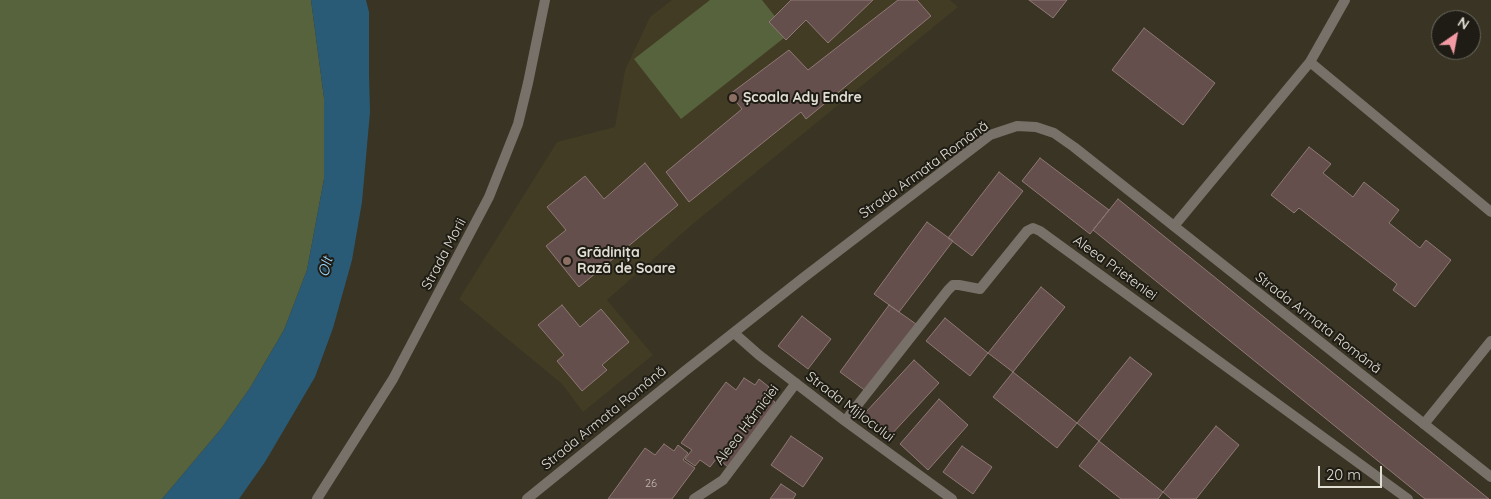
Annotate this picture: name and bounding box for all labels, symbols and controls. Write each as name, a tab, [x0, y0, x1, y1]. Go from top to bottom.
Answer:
north arrow	[1431, 10, 1481, 60]
text: N	[1454, 13, 1473, 34]
place label: Școala Ady Endre	[743, 90, 862, 106]
marker: Școala Ady Endre	[727, 92, 739, 104]
street label: Strada Armata Română	[856, 118, 992, 222]
street label: Strada Morii	[418, 215, 470, 293]
street label: Aleea Prieteniei	[1070, 232, 1160, 304]
place label: Grădinița Rază de Soare	[577, 245, 676, 278]
water label: Olt	[315, 255, 337, 279]
marker: Grădinița Rază de Soare	[561, 255, 573, 267]
street label: Strada Armata Română	[1252, 269, 1384, 377]
street label: Strada Armata Română	[538, 363, 670, 473]
street label: Strada Mijlocului	[802, 368, 898, 446]
street label: Aleea Hărniciei	[711, 381, 783, 469]
scale bar	[1321, 456, 1385, 488]
text: 20 m	[1326, 465, 1361, 484]
house number: 26	[645, 477, 657, 491]

